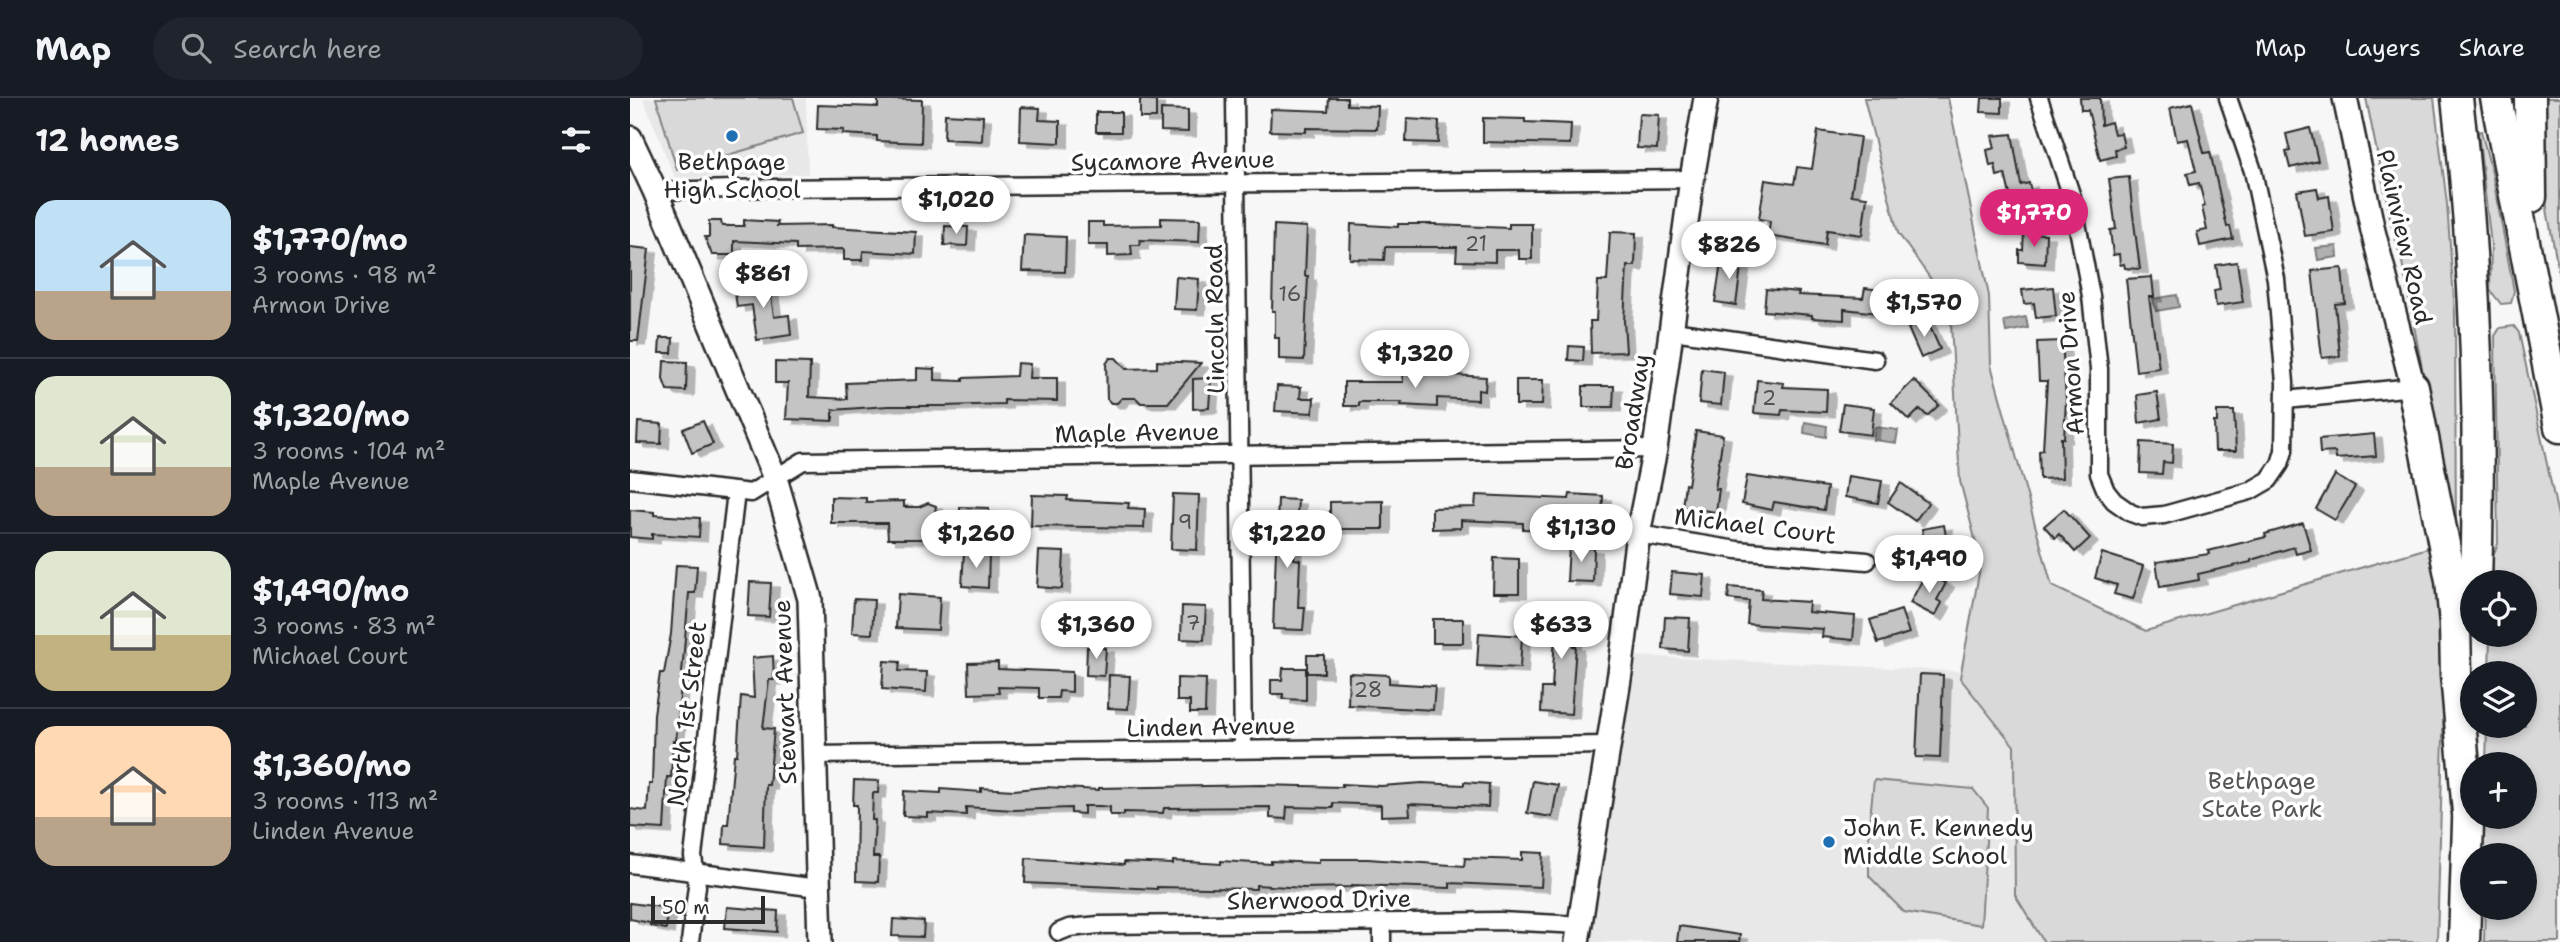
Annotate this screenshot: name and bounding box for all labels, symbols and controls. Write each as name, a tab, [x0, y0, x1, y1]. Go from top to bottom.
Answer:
search box	[153, 17, 643, 80]
text: Map	[35, 26, 111, 71]
icon: search	[177, 29, 215, 67]
text: Search here	[233, 31, 382, 66]
text: Map	[2255, 32, 2306, 64]
text: Layers	[2344, 32, 2421, 64]
text: Share	[2459, 32, 2525, 64]
text: 12 homes	[35, 120, 179, 161]
icon: filters	[557, 121, 595, 159]
marker: Bethpage High School	[724, 128, 740, 144]
street label: Sycamore Avenue	[1071, 143, 1275, 179]
place label: Bethpage High School	[663, 146, 801, 206]
street label: Plainview Road	[2368, 146, 2440, 328]
pin: $1,020	[899, 176, 1013, 236]
text: $1,020	[917, 184, 995, 214]
pin: $1,770	[1977, 190, 2091, 249]
text: $1,770	[1996, 197, 2072, 227]
text: $1,770/mo	[252, 219, 408, 260]
pin: $826	[1688, 222, 1770, 281]
icon: home	[91, 228, 175, 312]
text: $826	[1697, 229, 1761, 259]
house number: 21	[1465, 230, 1487, 258]
street label: Lincoln Road	[1198, 244, 1232, 394]
pin: $861	[722, 250, 804, 310]
text: $861	[735, 258, 791, 288]
text: 3 rooms · 98 m²	[252, 260, 437, 290]
house number: 16	[1279, 280, 1301, 308]
pin: $1,570	[1867, 280, 1981, 339]
text: $1,570	[1886, 287, 1962, 317]
text: Armon Drive	[252, 290, 390, 320]
street label: Armon Drive	[2050, 290, 2092, 436]
pin: $1,320	[1358, 330, 1472, 390]
text: $1,320	[1376, 338, 1454, 368]
street label: Broadway	[1608, 352, 1658, 472]
house number: 2	[1762, 384, 1776, 412]
text: $1,320/mo	[252, 395, 410, 436]
icon: home	[91, 404, 175, 488]
street label: Maple Avenue	[1054, 416, 1220, 450]
text: 3 rooms · 104 m²	[252, 436, 445, 466]
text: Maple Avenue	[252, 466, 410, 496]
street label: Michael Court	[1672, 500, 1838, 552]
pin: $1,130	[1524, 504, 1638, 564]
house number: 9	[1178, 508, 1192, 536]
pin: $1,260	[919, 510, 1033, 570]
pin: $1,220	[1230, 510, 1344, 570]
text: $1,130	[1546, 512, 1616, 542]
text: $1,260	[937, 518, 1015, 548]
text: $1,220	[1248, 518, 1326, 548]
pin: $1,490	[1872, 536, 1986, 595]
text: $1,490	[1891, 543, 1968, 573]
text: $1,490/mo	[252, 570, 409, 611]
map controls	[2460, 570, 2537, 920]
button: locate	[2460, 570, 2537, 647]
icon: home	[91, 579, 175, 663]
street label: Stewart Avenue	[766, 599, 804, 785]
pin: $1,360	[1039, 602, 1153, 661]
pin: $633	[1520, 602, 1602, 661]
text: $1,360	[1057, 609, 1135, 639]
house number: 7	[1186, 609, 1200, 637]
text: $633	[1530, 609, 1592, 639]
text: 3 rooms · 83 m²	[252, 611, 436, 641]
street label: North 1st Street	[660, 620, 714, 808]
text: Michael Court	[252, 641, 408, 671]
button: layers	[2460, 661, 2537, 738]
house number: 28	[1354, 676, 1382, 704]
street label: Linden Avenue	[1126, 710, 1296, 744]
text: $1,360/mo	[252, 745, 412, 786]
button: +	[2460, 752, 2537, 829]
icon: home	[91, 754, 175, 838]
park label: Bethpage State Park	[2202, 765, 2322, 825]
text: 3 rooms · 113 m²	[252, 786, 438, 816]
place label: John F. Kennedy Middle School	[1843, 812, 2034, 872]
text: Linden Avenue	[252, 816, 414, 846]
marker: John F. Kennedy Middle School	[1821, 834, 1837, 850]
button: −	[2460, 843, 2537, 920]
street label: Sherwood Drive	[1227, 882, 1411, 918]
scale bar	[651, 893, 765, 925]
text: 50 m	[662, 895, 710, 920]

